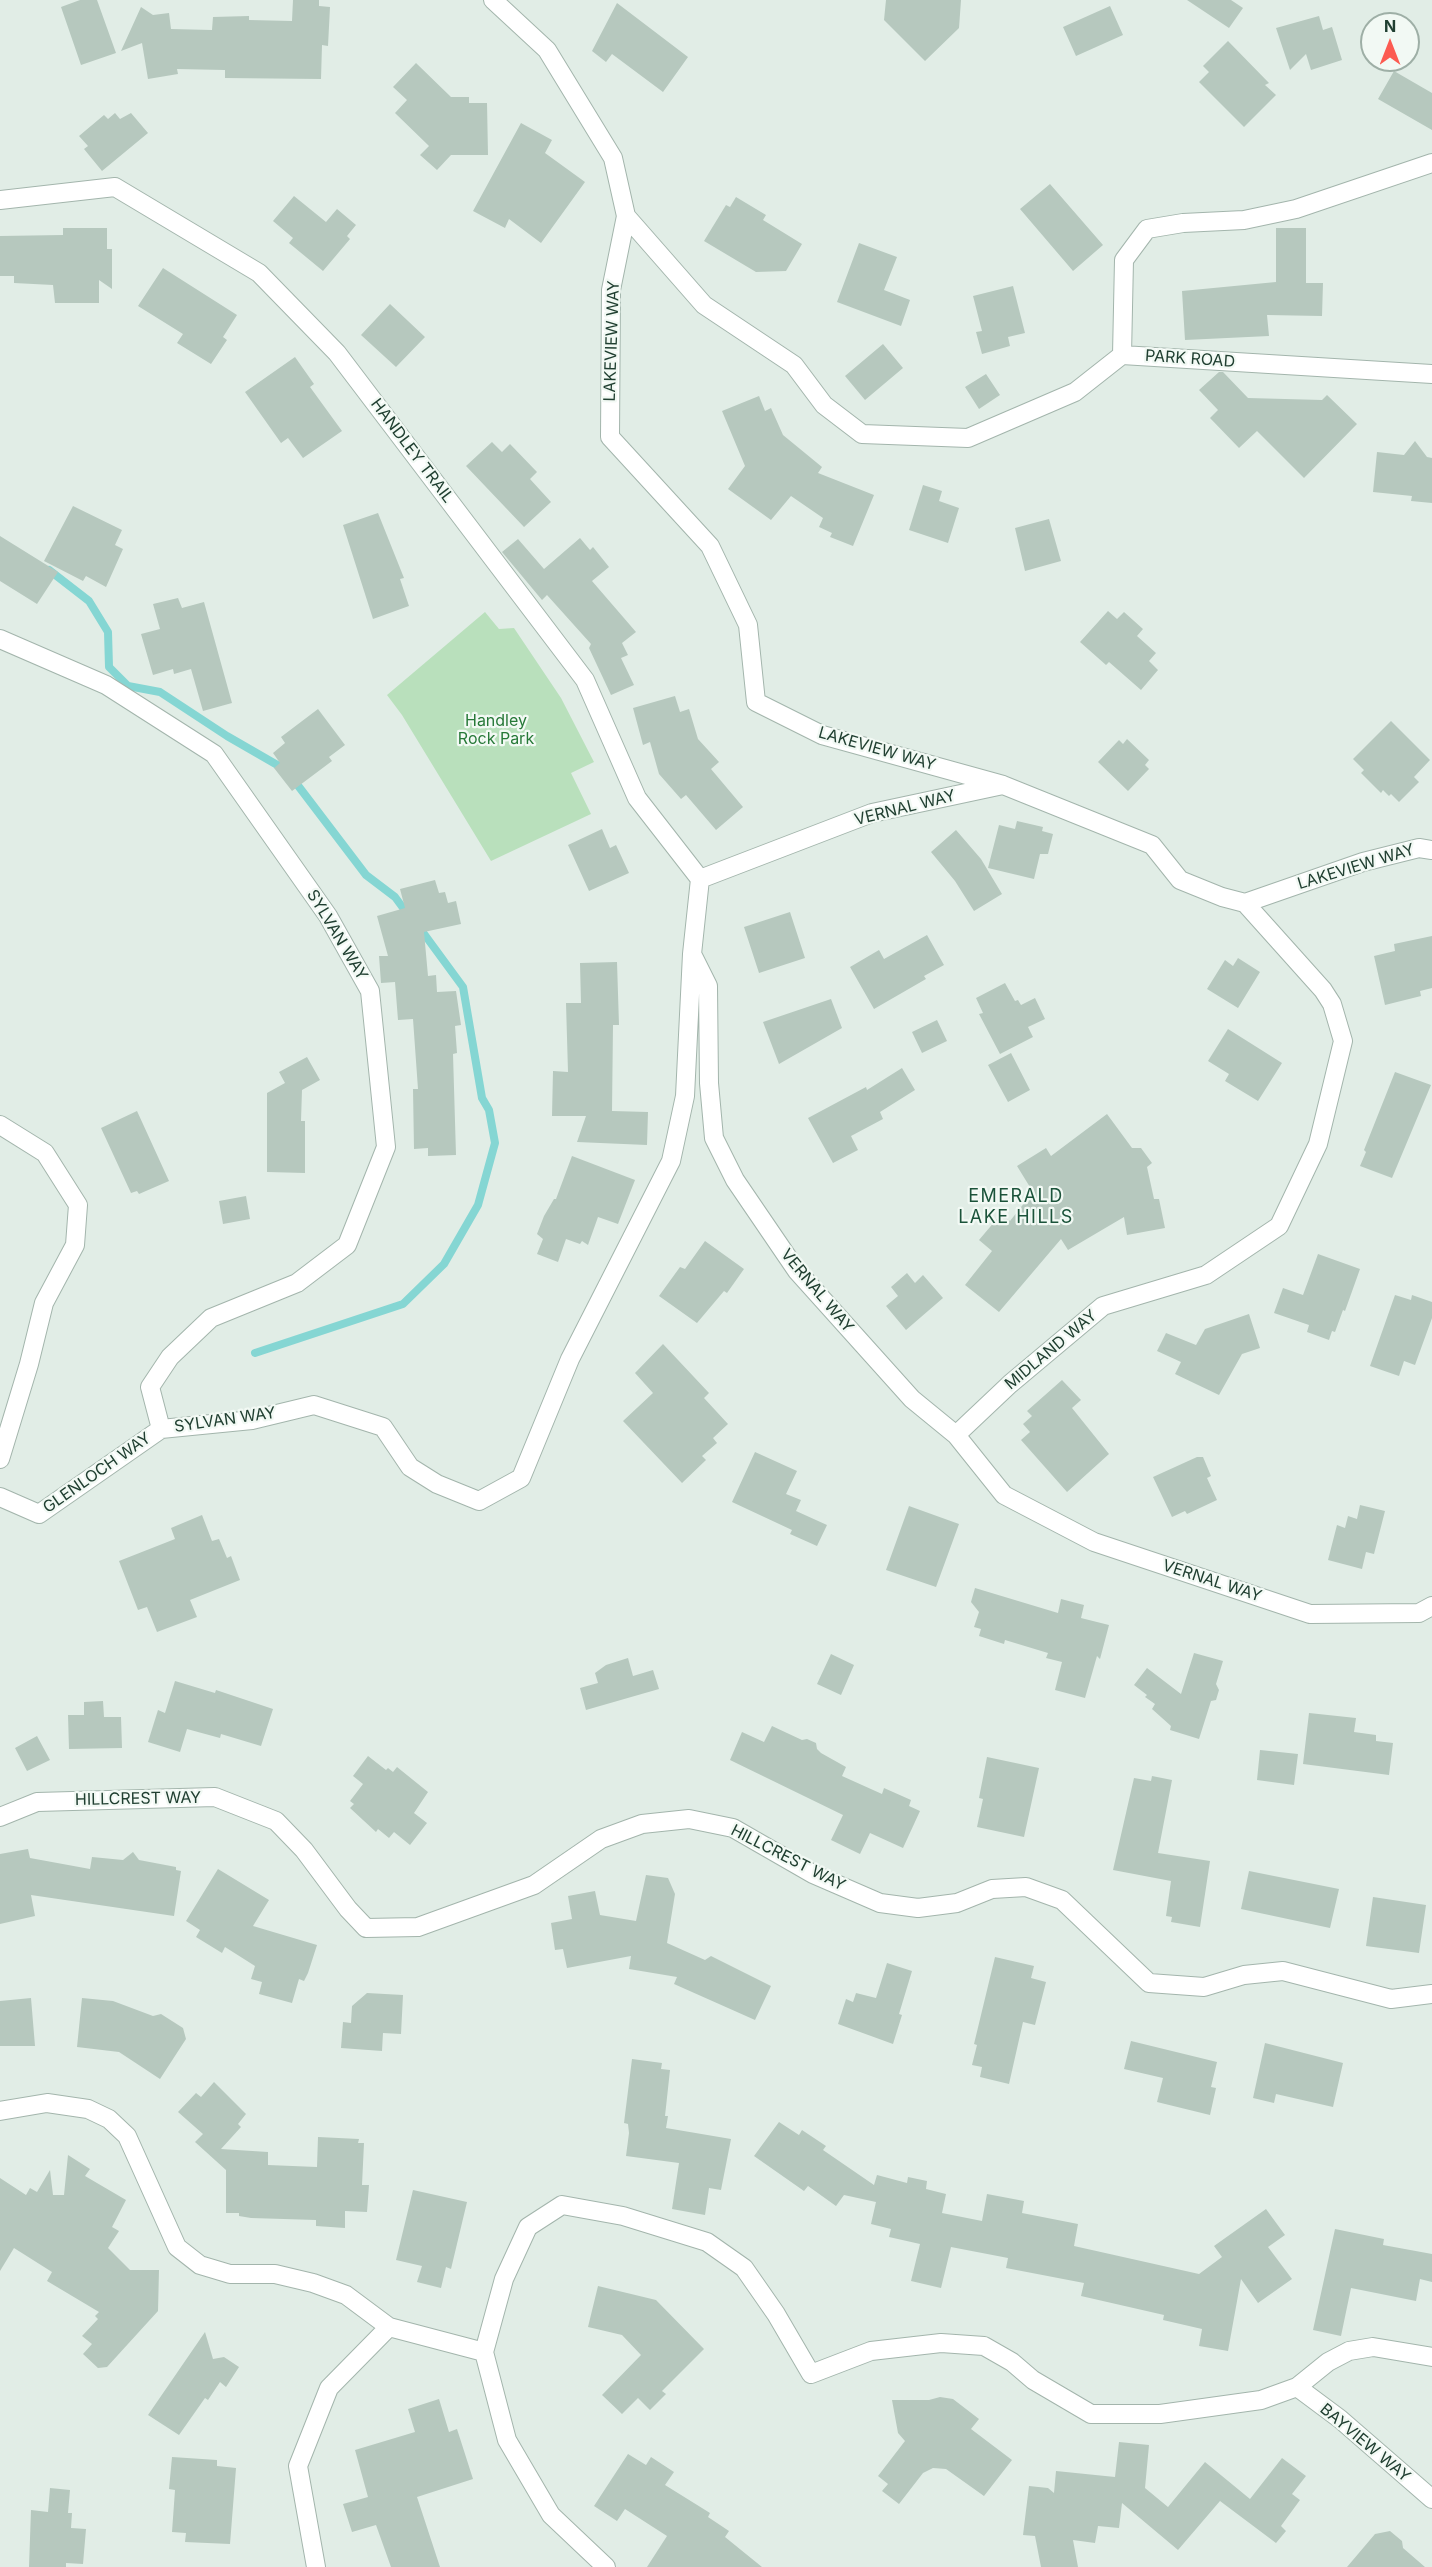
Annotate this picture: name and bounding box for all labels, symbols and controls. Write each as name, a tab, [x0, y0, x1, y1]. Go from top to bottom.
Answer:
north arrow	[1360, 12, 1420, 72]
text: N	[1384, 16, 1396, 36]
street label: LAKEVIEW WAY	[600, 280, 624, 402]
street label: PARK ROAD	[1144, 346, 1236, 372]
street label: HANDLEY TRAIL	[367, 395, 457, 507]
park label: Handley Rock Park	[458, 711, 534, 749]
street label: LAKEVIEW WAY	[816, 723, 938, 775]
street label: VERNAL WAY	[853, 786, 957, 830]
street label: LAKEVIEW WAY	[1295, 840, 1417, 894]
street label: SYLVAN WAY	[302, 886, 372, 984]
district label: EMERALD LAKE HILLS	[958, 1186, 1074, 1228]
street label: VERNAL WAY	[776, 1245, 858, 1337]
street label: MIDLAND WAY	[1001, 1306, 1101, 1394]
street label: SYLVAN WAY	[173, 1403, 277, 1437]
street label: GLENLOCH WAY	[39, 1429, 155, 1517]
street label: VERNAL WAY	[1160, 1556, 1264, 1606]
street label: HILLCREST WAY	[75, 1788, 201, 1810]
street label: HILLCREST WAY	[727, 1821, 849, 1895]
street label: BAYVIEW WAY	[1316, 2400, 1414, 2486]

